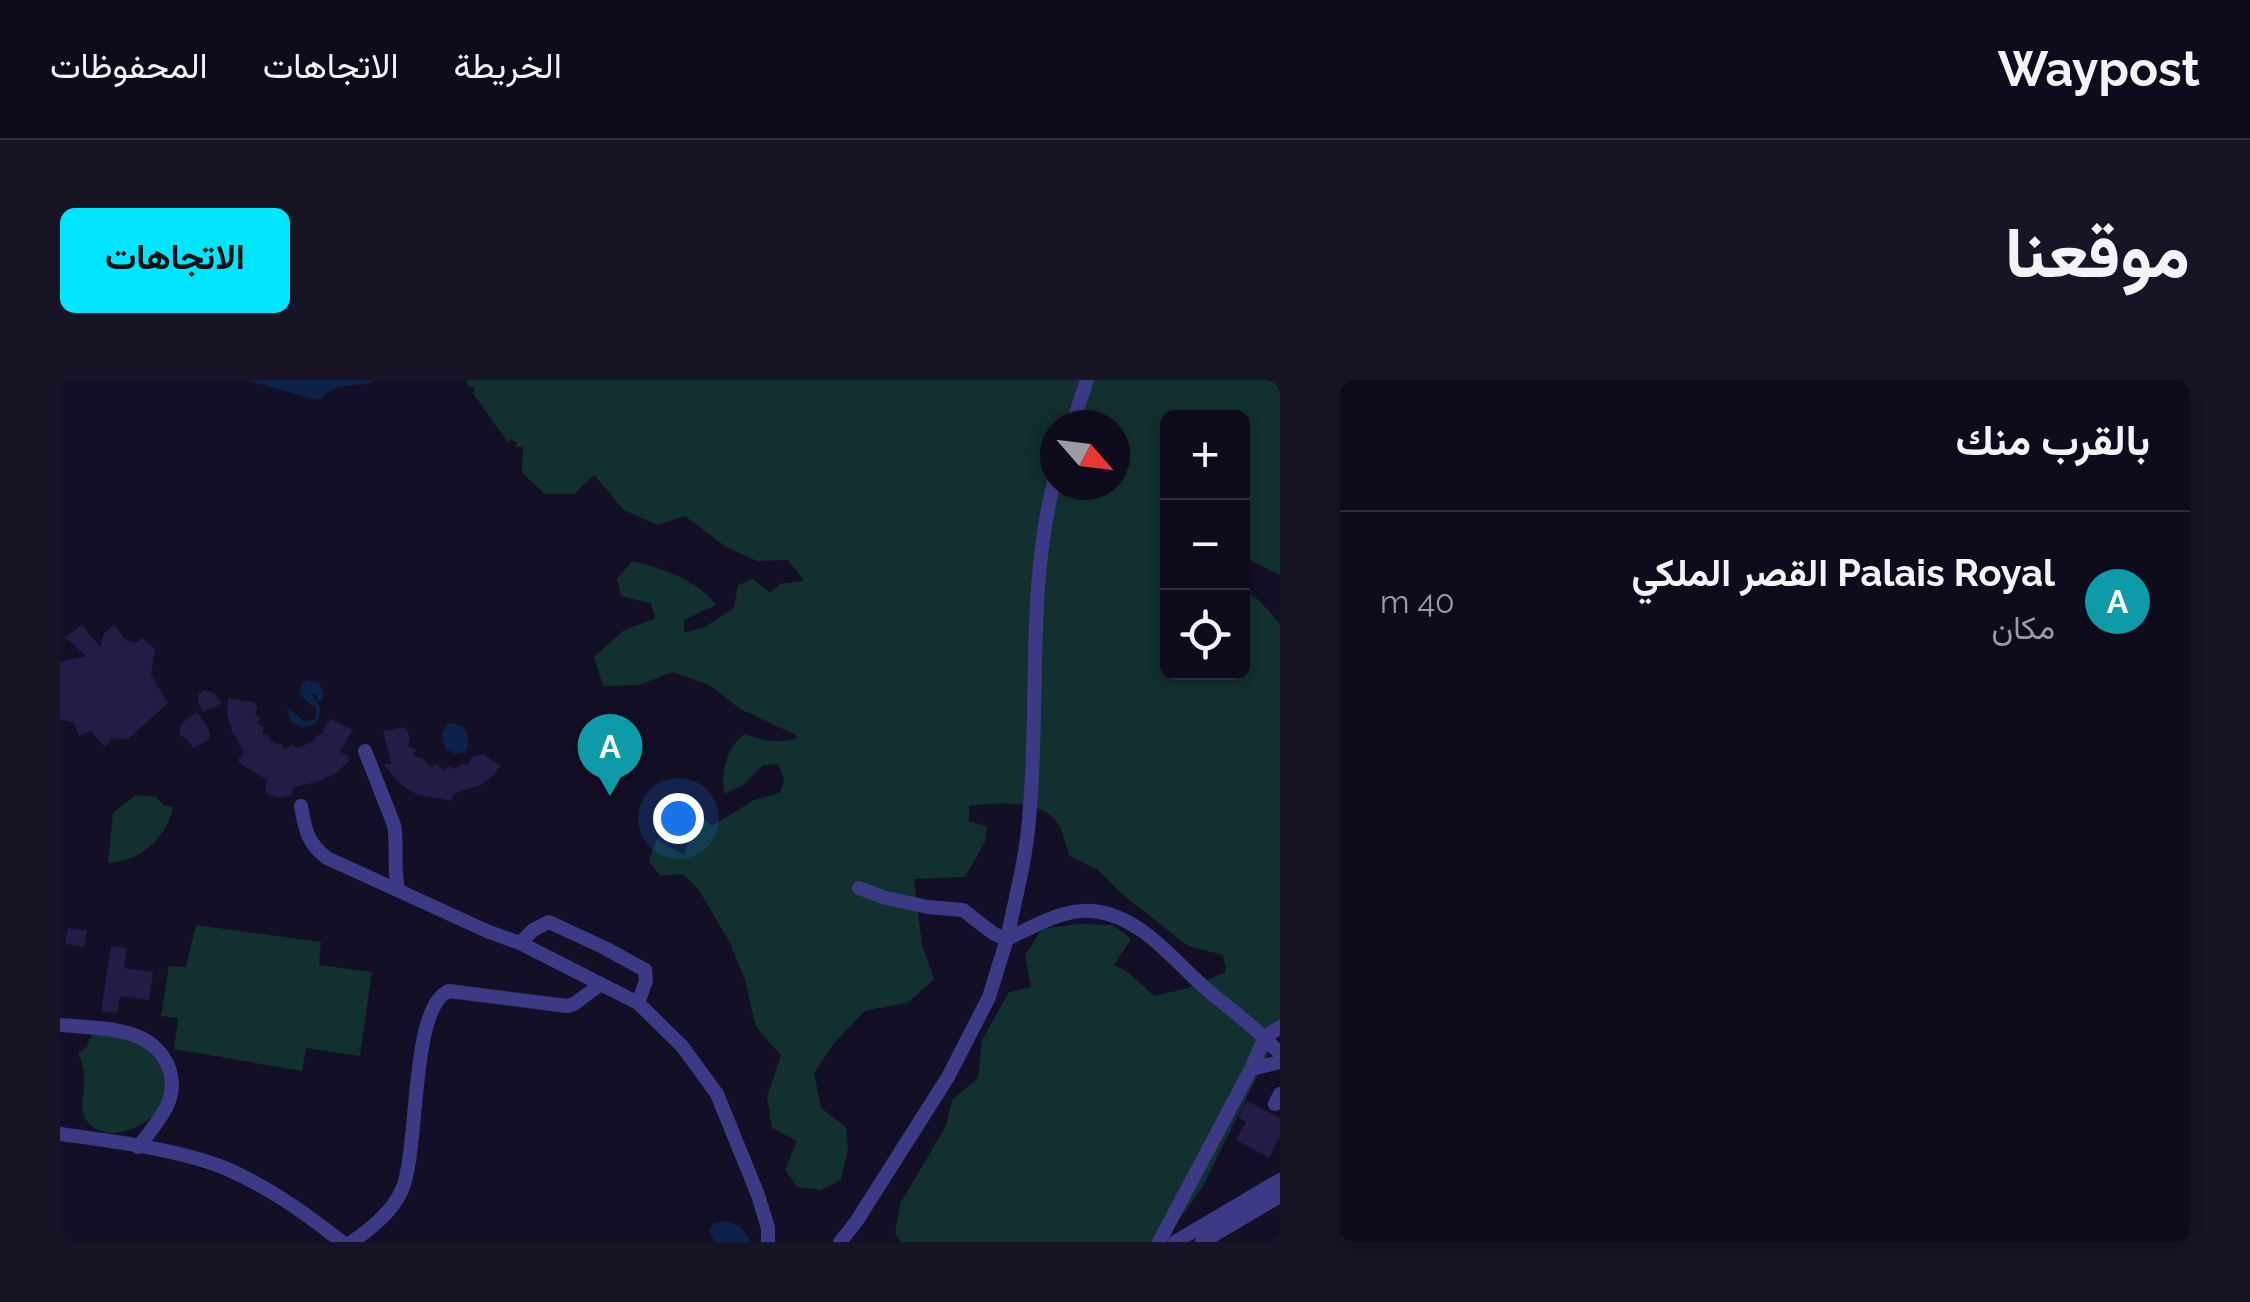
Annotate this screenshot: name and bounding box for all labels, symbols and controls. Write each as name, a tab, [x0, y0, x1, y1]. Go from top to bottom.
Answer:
text: Waypost	[1998, 41, 2200, 97]
text: المحفوظات	[50, 45, 208, 86]
text: الاتجاهات	[263, 45, 399, 86]
text: الخريطة	[454, 45, 562, 86]
button: الاتجاهات	[60, 208, 290, 313]
text: موقعنا	[2005, 211, 2190, 293]
north arrow	[1040, 410, 1130, 500]
map controls	[1160, 410, 1250, 680]
button: +	[1160, 410, 1250, 500]
text: بالقرب منك	[1956, 416, 2150, 465]
button: −	[1160, 500, 1250, 590]
text: Palais Royal القصر الملكي	[1631, 550, 2055, 595]
text: 40 m	[1380, 583, 1455, 620]
text: A	[2107, 583, 2128, 620]
button: locate	[1160, 590, 1250, 680]
text: مكان	[1992, 609, 2055, 646]
pin: A	[578, 714, 642, 796]
your location	[653, 793, 704, 844]

